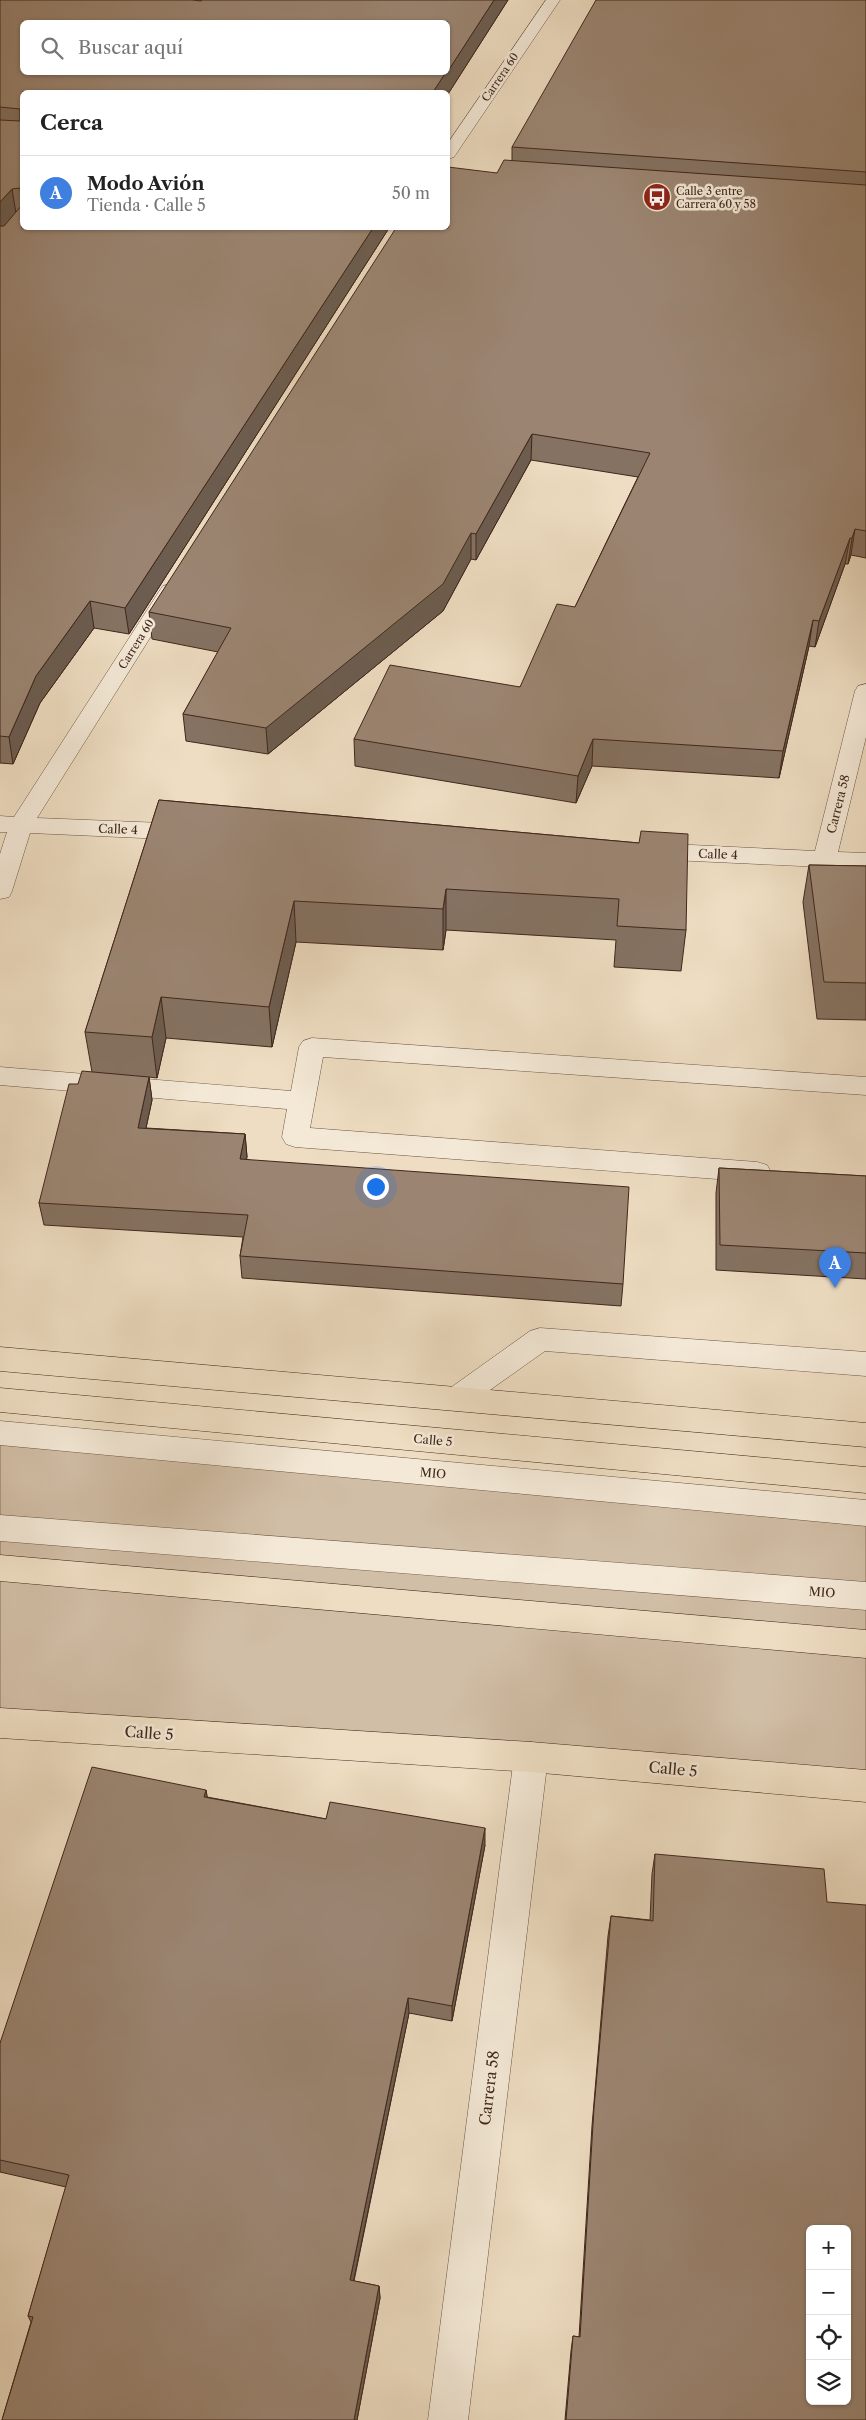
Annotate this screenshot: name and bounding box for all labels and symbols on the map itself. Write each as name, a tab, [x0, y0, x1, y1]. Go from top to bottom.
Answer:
street label: Carrera 60	[478, 50, 522, 104]
bus stop icon: Calle 3 entre Carrera 60 y 58	[642, 182, 672, 212]
place label: Calle 3 entre Carrera 60 y 58	[676, 184, 756, 211]
street label: Carrera 60	[115, 616, 157, 672]
street label: Carrera 58	[823, 773, 853, 835]
street label: Calle 4	[98, 821, 138, 837]
street label: Calle 4	[698, 846, 738, 862]
your location	[363, 1174, 389, 1200]
pin: A	[819, 1247, 851, 1288]
street label: Calle 5	[413, 1431, 453, 1449]
street label: MIO	[419, 1464, 447, 1482]
street label: MIO	[808, 1584, 836, 1600]
street label: Calle 5	[124, 1722, 174, 1744]
street label: Calle 5	[648, 1757, 698, 1781]
street label: Carrera 58	[475, 2049, 503, 2127]

